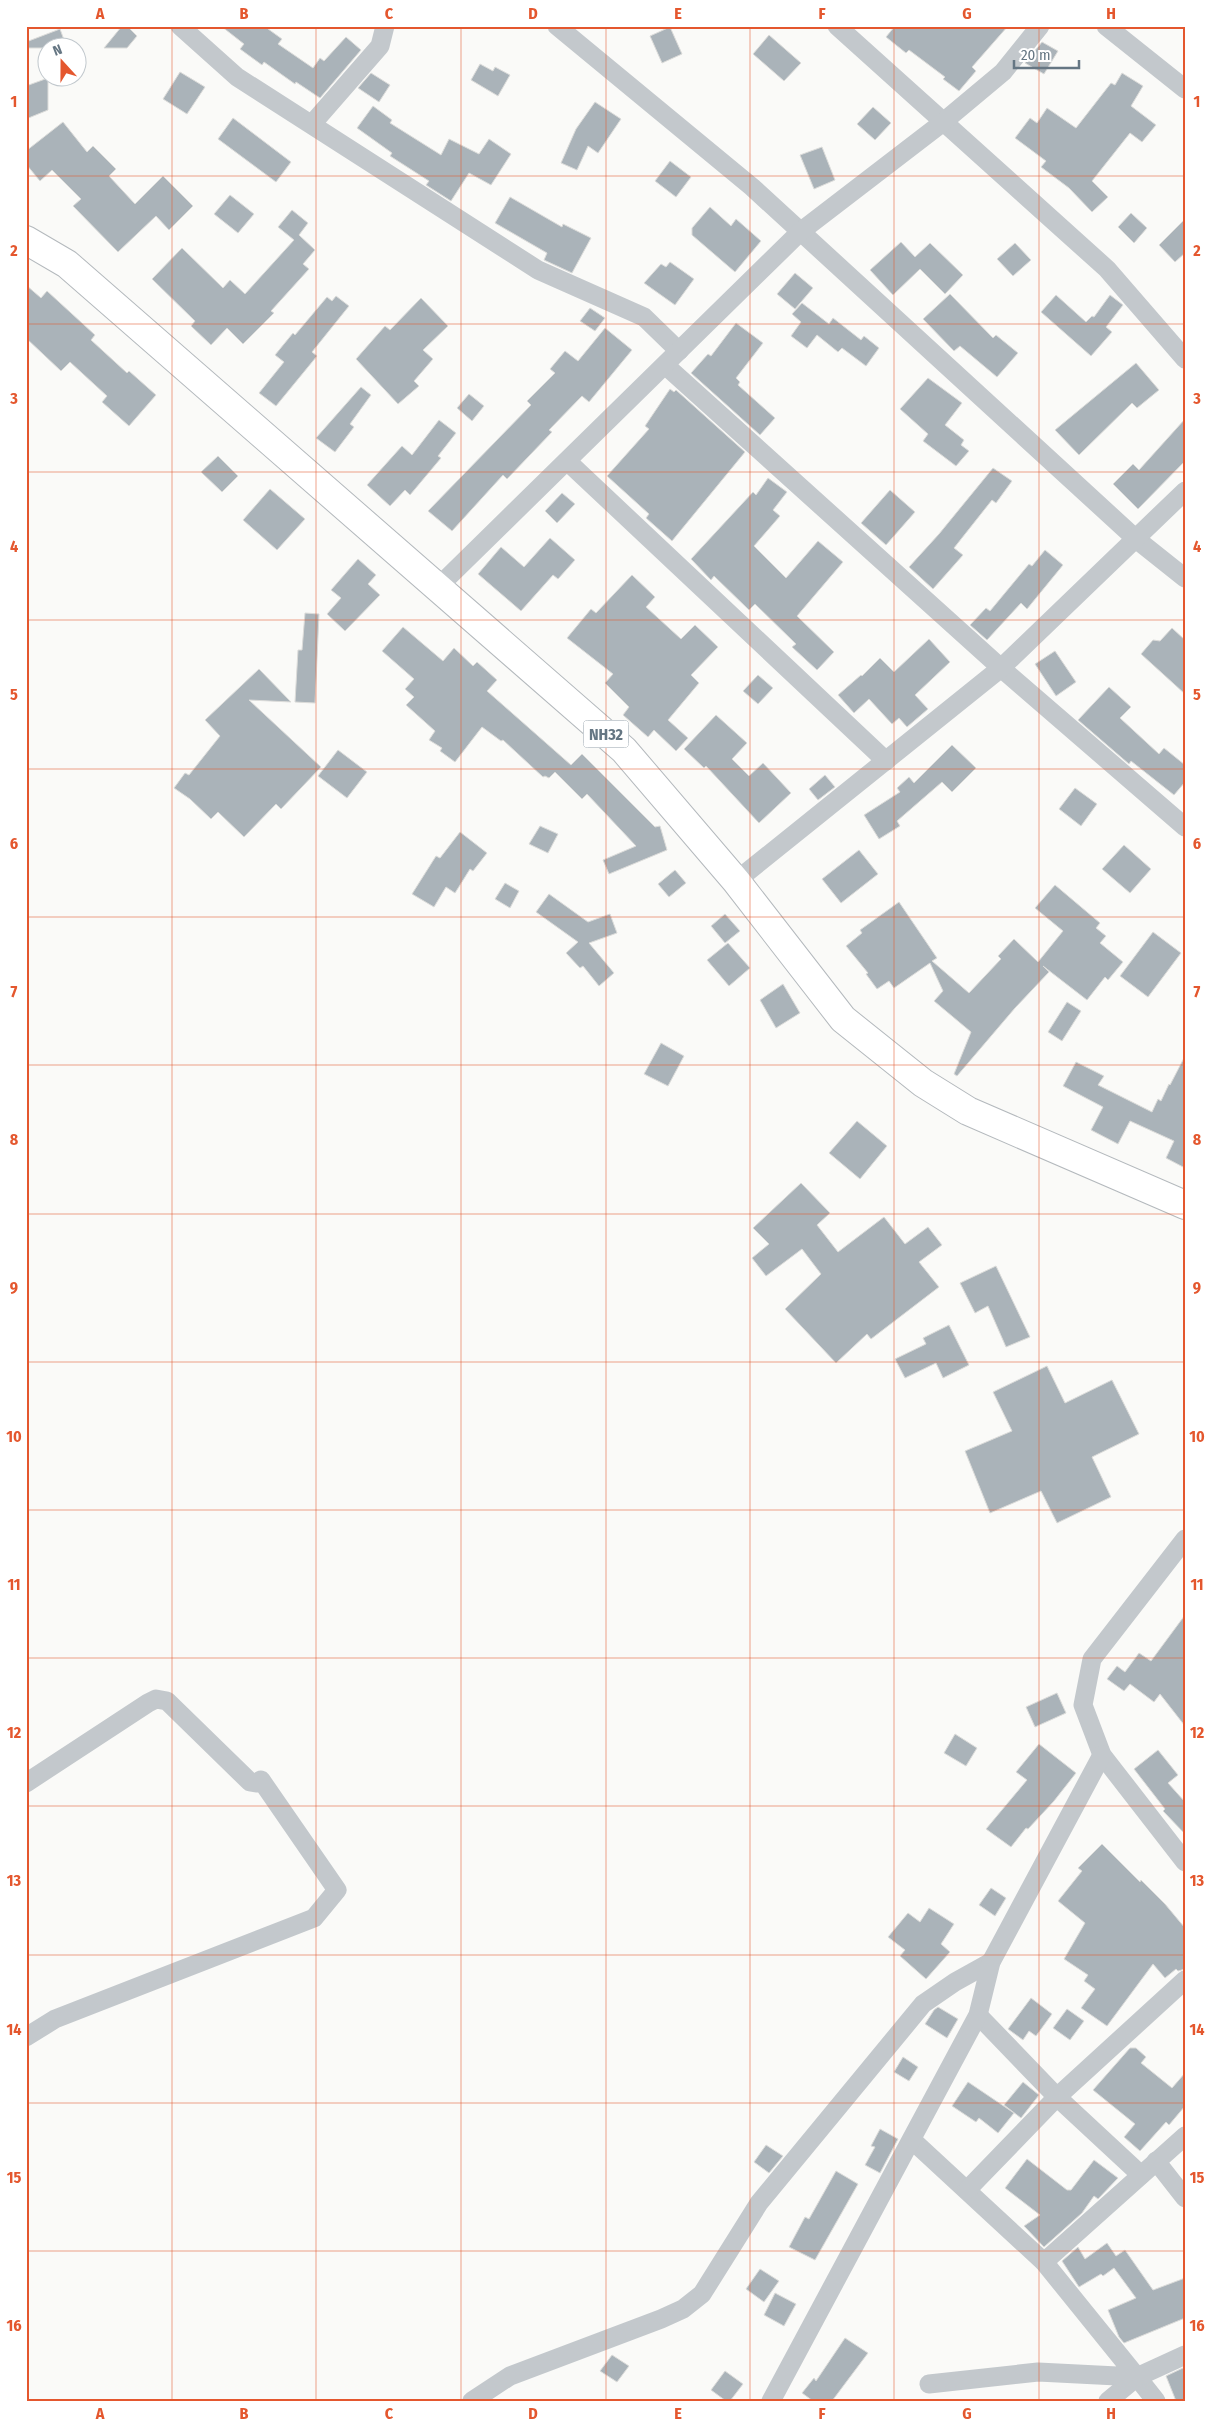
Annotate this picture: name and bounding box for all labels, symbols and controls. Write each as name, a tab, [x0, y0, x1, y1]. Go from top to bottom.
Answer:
text: A	[95, 4, 105, 23]
text: B	[240, 4, 249, 23]
text: C	[385, 4, 394, 23]
text: D	[528, 4, 538, 23]
text: E	[674, 4, 682, 23]
text: F	[818, 4, 826, 23]
text: G	[962, 4, 972, 23]
text: H	[1106, 4, 1116, 23]
north arrow	[38, 38, 88, 88]
scale bar	[1014, 38, 1078, 70]
text: N	[51, 41, 64, 60]
text: 20 m	[1021, 46, 1051, 64]
text: 1	[11, 92, 17, 111]
text: 1	[1194, 92, 1200, 111]
text: 2	[9, 241, 18, 260]
text: 2	[1192, 241, 1201, 260]
text: 3	[9, 389, 18, 408]
text: 3	[1192, 389, 1201, 408]
text: 4	[10, 537, 18, 556]
text: 4	[1193, 537, 1201, 556]
text: 5	[10, 685, 18, 704]
text: 5	[1193, 685, 1201, 704]
road number: NH32	[584, 721, 628, 748]
text: 6	[10, 834, 18, 853]
text: 6	[1193, 834, 1201, 853]
text: 7	[11, 982, 18, 1001]
text: 7	[1194, 982, 1201, 1001]
text: 8	[10, 1130, 19, 1149]
text: 8	[1193, 1130, 1202, 1149]
text: 9	[10, 1278, 18, 1297]
text: 9	[1193, 1278, 1201, 1297]
text: 10	[6, 1427, 22, 1446]
text: 10	[1189, 1427, 1205, 1446]
text: 11	[7, 1575, 21, 1594]
text: 11	[1190, 1575, 1204, 1594]
text: 12	[7, 1723, 22, 1742]
text: 12	[1190, 1723, 1205, 1742]
text: 13	[7, 1871, 22, 1890]
text: 13	[1190, 1871, 1205, 1890]
text: 14	[7, 2020, 22, 2039]
text: 14	[1190, 2020, 1205, 2039]
text: 15	[7, 2168, 21, 2187]
text: 15	[1190, 2168, 1204, 2187]
text: 16	[6, 2316, 22, 2335]
text: 16	[1189, 2316, 1205, 2335]
text: A	[95, 2404, 105, 2423]
text: B	[240, 2404, 249, 2423]
text: C	[385, 2404, 394, 2423]
text: D	[528, 2404, 538, 2423]
text: E	[674, 2404, 682, 2423]
text: F	[818, 2404, 826, 2423]
text: G	[962, 2404, 972, 2423]
text: H	[1106, 2404, 1116, 2423]

